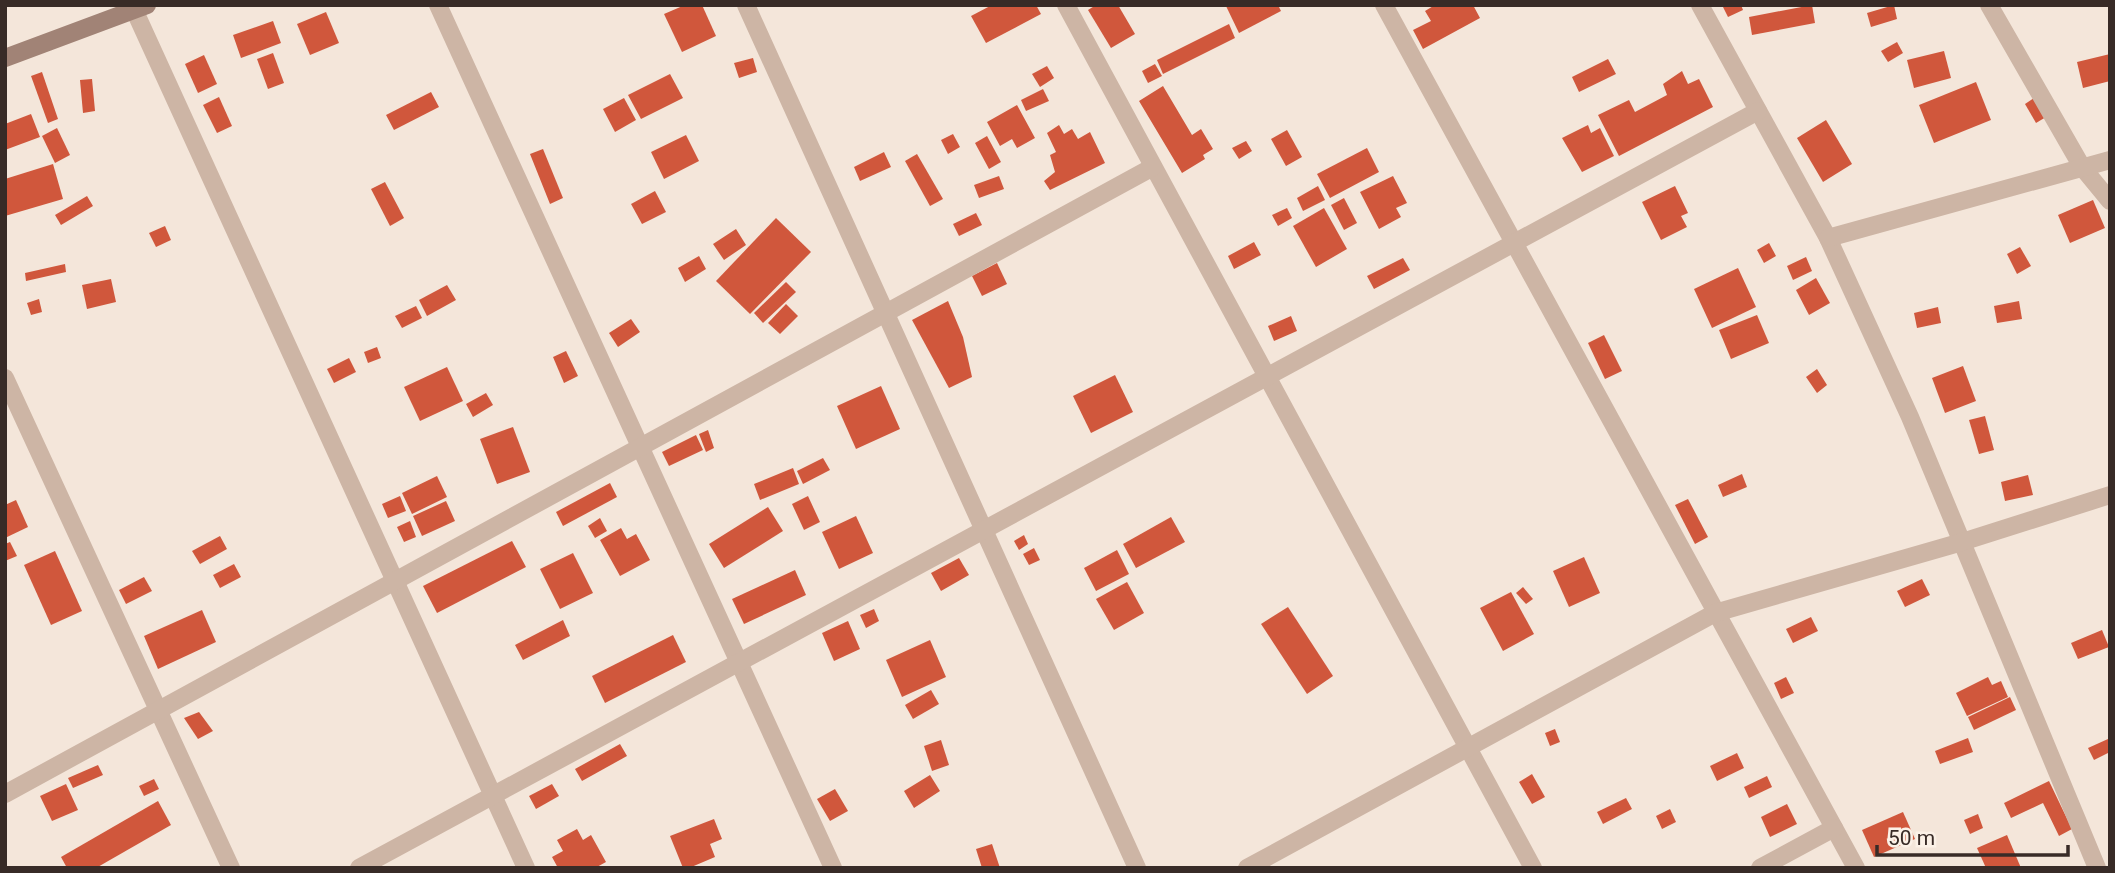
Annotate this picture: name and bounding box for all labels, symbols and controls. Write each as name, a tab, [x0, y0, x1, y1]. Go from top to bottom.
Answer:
scale bar	[1877, 814, 2068, 858]
text: 50 m	[1888, 826, 1935, 850]

